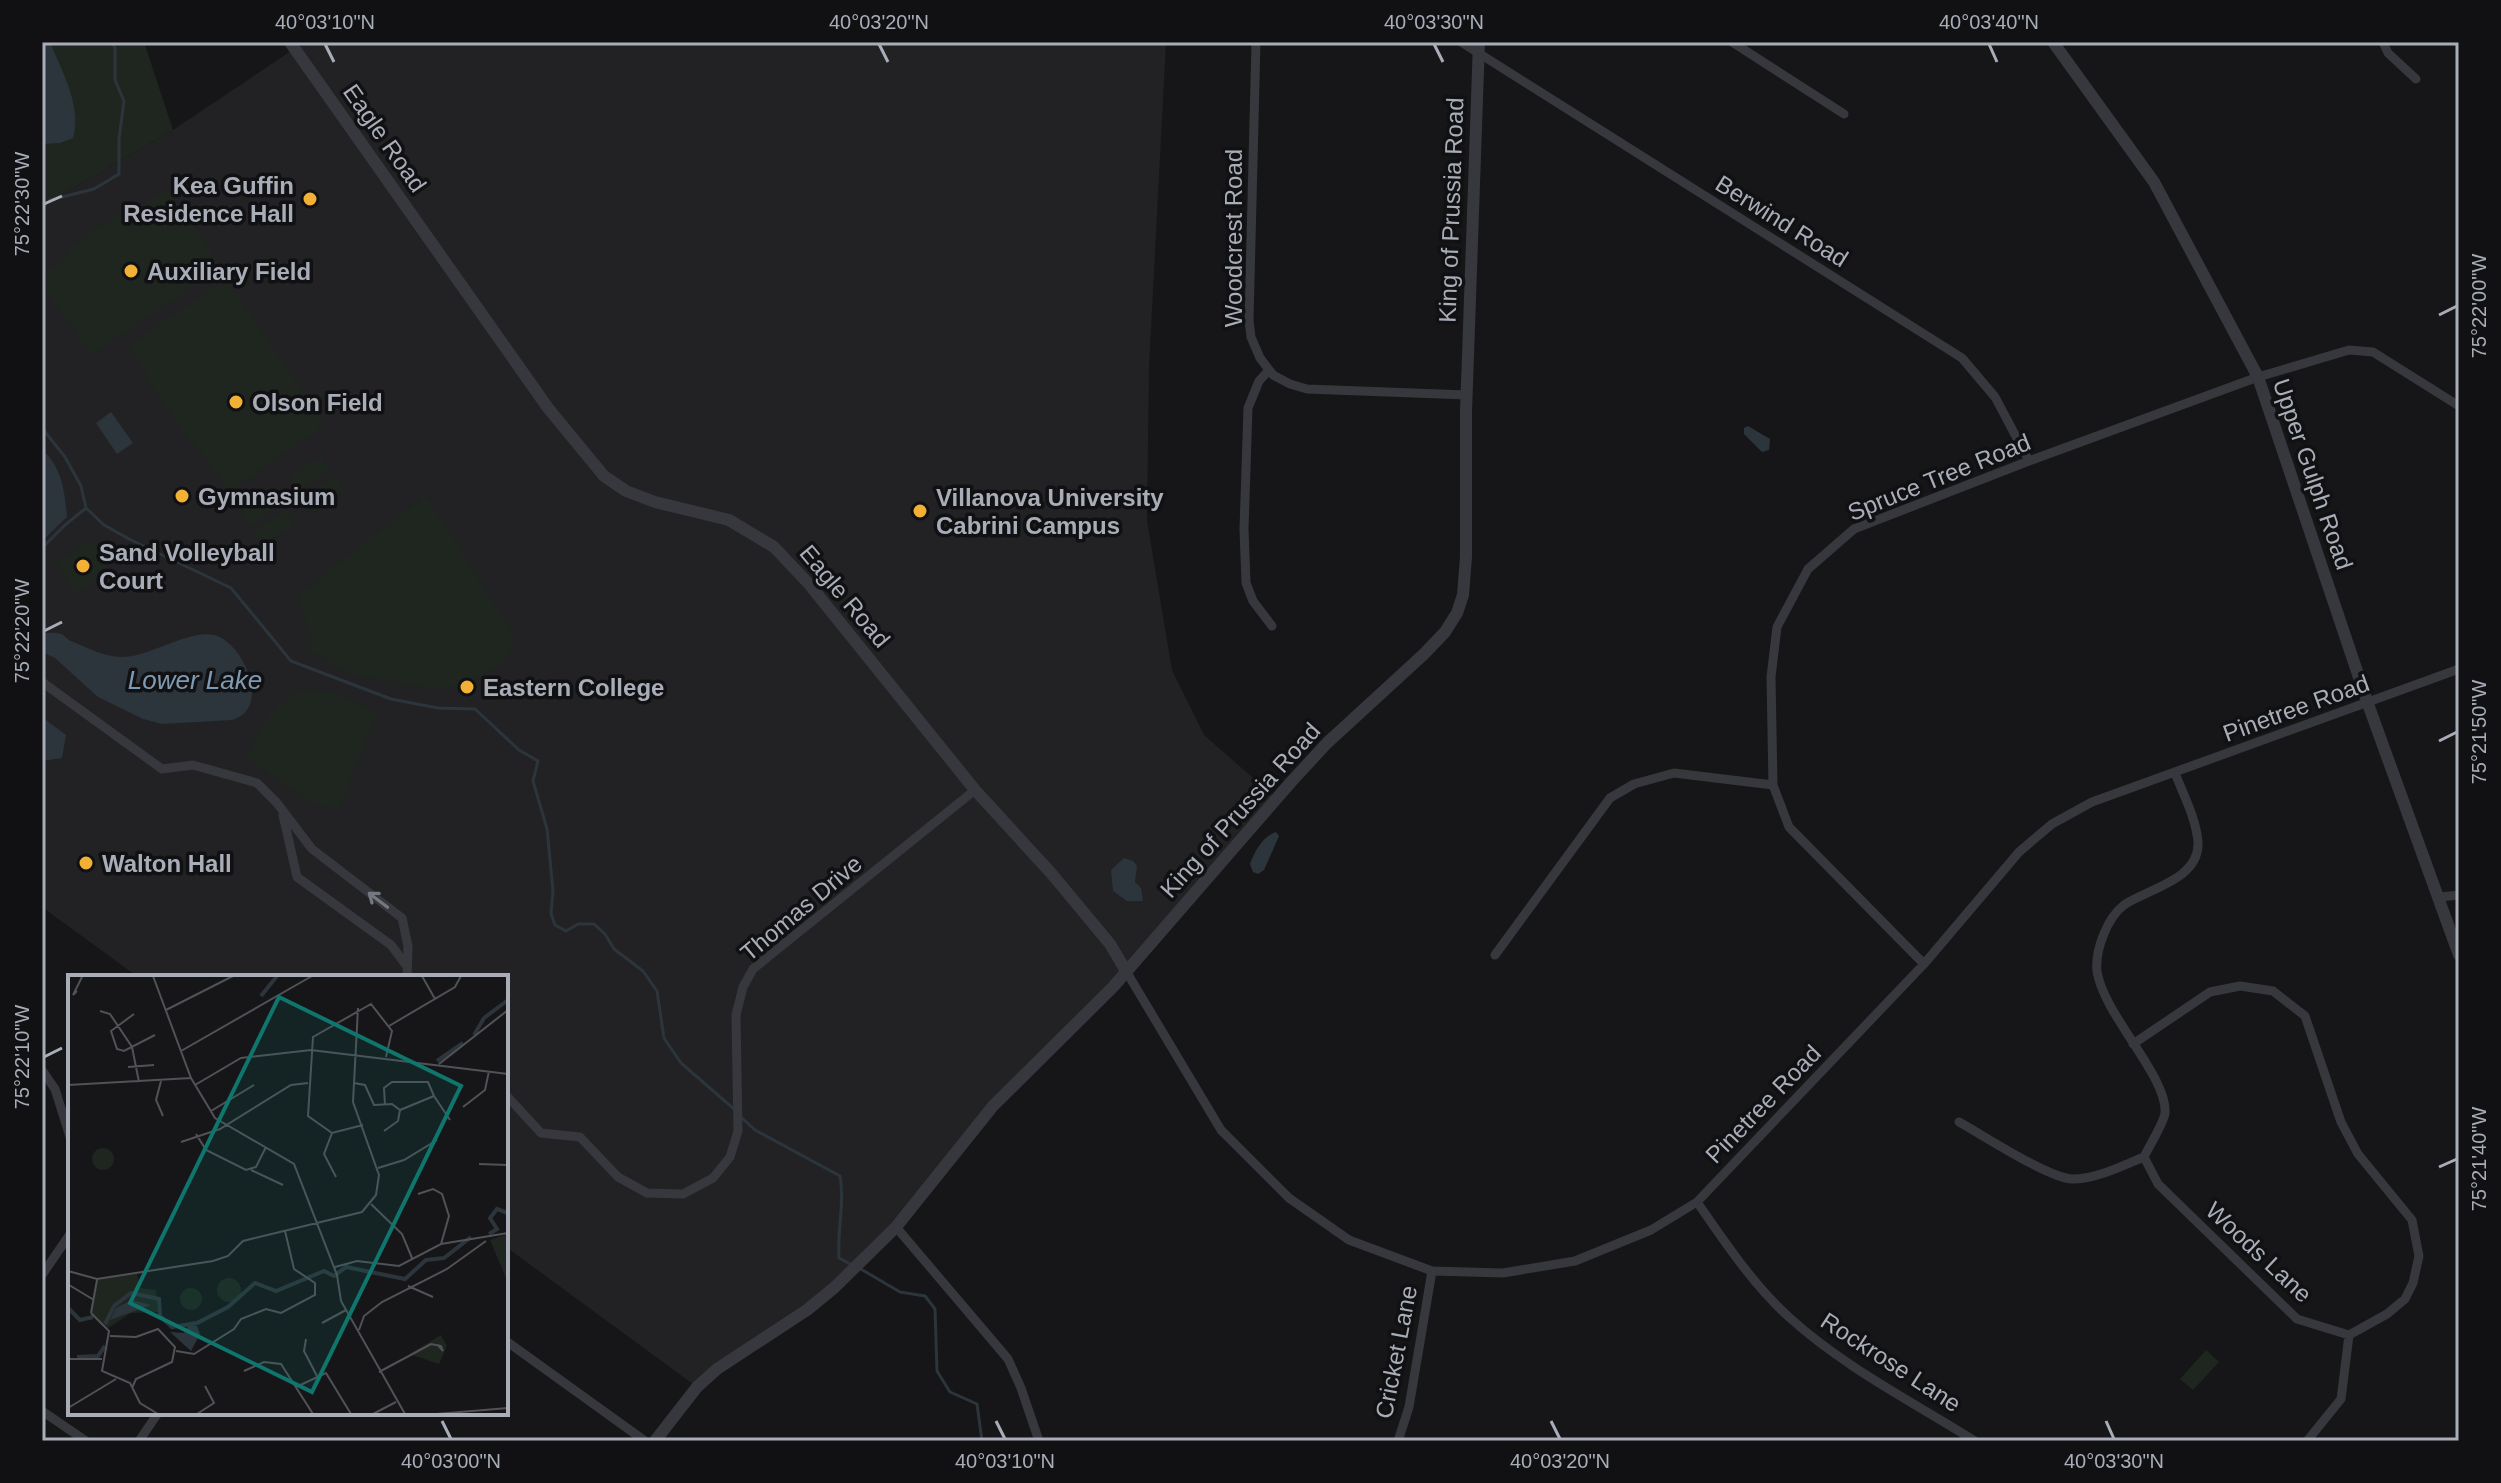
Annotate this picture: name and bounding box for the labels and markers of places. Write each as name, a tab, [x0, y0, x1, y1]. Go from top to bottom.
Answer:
place label: Kea Guffin Residence Hall	[123, 172, 294, 227]
marker: Kea Guffin Residence Hall	[301, 190, 319, 208]
place label: Auxiliary Field	[147, 258, 311, 285]
marker: Auxiliary Field	[122, 262, 140, 280]
place label: Olson Field	[252, 389, 383, 416]
marker: Olson Field	[227, 393, 245, 411]
place label: Gymnasium	[198, 483, 335, 510]
place label: Villanova University Cabrini Campus	[936, 484, 1164, 539]
marker: Gymnasium	[173, 487, 191, 505]
marker: Villanova University Cabrini Campus	[911, 502, 929, 520]
place label: Sand Volleyball Court	[99, 539, 275, 594]
marker: Sand Volleyball Court	[74, 557, 92, 575]
place label: Eastern College	[483, 674, 664, 701]
marker: Eastern College	[458, 678, 476, 696]
place label: Walton Hall	[102, 850, 232, 877]
marker: Walton Hall	[77, 854, 95, 872]

